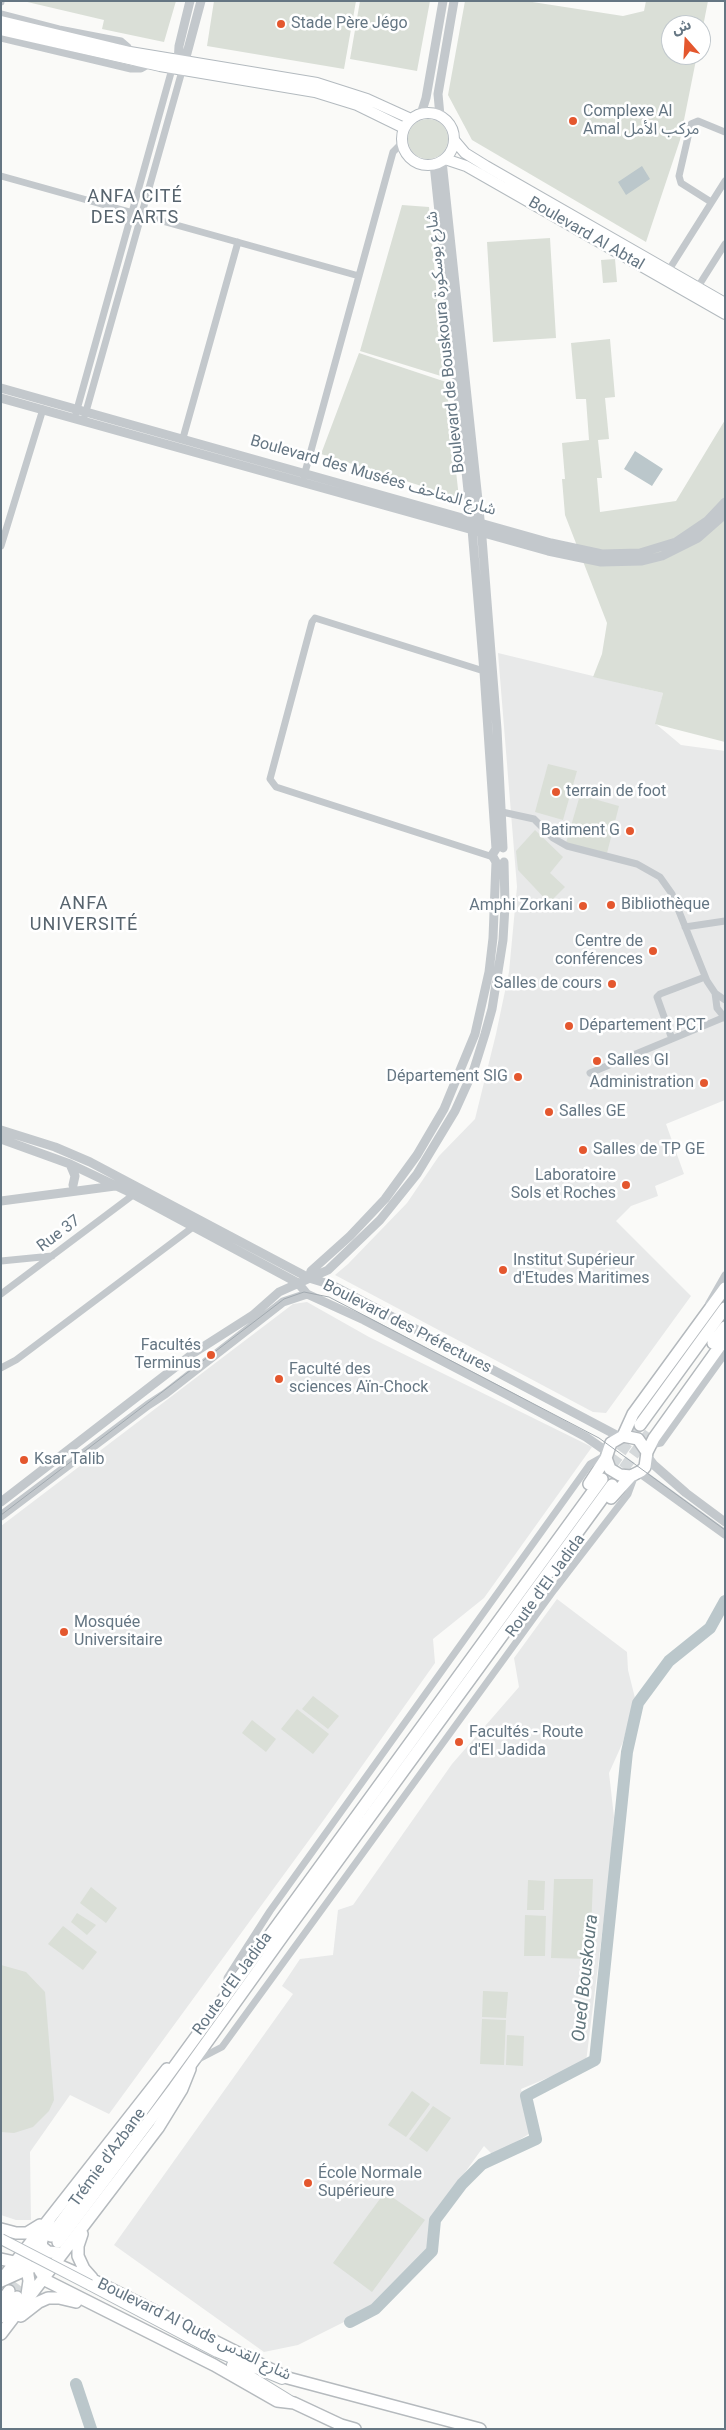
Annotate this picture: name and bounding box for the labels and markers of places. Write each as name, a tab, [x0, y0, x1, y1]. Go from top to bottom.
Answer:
place label: Stade Père Jégo	[291, 14, 408, 34]
marker: Stade Père Jégo	[275, 18, 287, 30]
place label: Complexe Al Amal مركب الأمل	[583, 102, 699, 140]
marker: Complexe Al Amal مركب الأمل	[567, 115, 579, 127]
place label: terrain de foot	[566, 782, 666, 802]
marker: terrain de foot	[550, 786, 562, 798]
place label: Batiment G	[541, 821, 620, 841]
marker: Batiment G	[624, 825, 636, 837]
place label: Bibliothèque	[621, 895, 710, 915]
place label: Amphi Zorkani	[469, 896, 573, 916]
marker: Bibliothèque	[605, 899, 617, 911]
marker: Amphi Zorkani	[577, 900, 589, 912]
place label: Centre de conférences	[555, 932, 643, 970]
marker: Centre de conférences	[647, 945, 659, 957]
place label: Salles de cours	[494, 974, 602, 994]
marker: Salles de cours	[606, 978, 618, 990]
place label: Département PCT	[579, 1016, 706, 1036]
marker: Département PCT	[563, 1020, 575, 1032]
place label: Salles GI	[607, 1051, 669, 1071]
marker: Salles GI	[591, 1055, 603, 1067]
place label: Département SIG	[386, 1067, 508, 1087]
marker: Département SIG	[512, 1071, 524, 1083]
place label: Administration	[590, 1073, 694, 1093]
marker: Administration	[698, 1077, 710, 1089]
place label: Salles GE	[559, 1102, 626, 1122]
marker: Salles GE	[543, 1106, 555, 1118]
place label: Salles de TP GE	[593, 1140, 705, 1160]
marker: Salles de TP GE	[577, 1144, 589, 1156]
place label: Laboratoire Sols et Roches	[511, 1166, 616, 1204]
marker: Laboratoire Sols et Roches	[620, 1179, 632, 1191]
place label: Institut Supérieur d'Etudes Maritimes	[513, 1251, 650, 1289]
marker: Institut Supérieur d'Etudes Maritimes	[497, 1264, 509, 1276]
place label: Facultés Terminus	[134, 1336, 201, 1374]
marker: Facultés Terminus	[205, 1349, 217, 1361]
place label: Faculté des sciences Aïn-Chock	[289, 1360, 428, 1398]
marker: Faculté des sciences Aïn-Chock	[273, 1373, 285, 1385]
place label: Ksar Talib	[34, 1450, 105, 1470]
marker: Ksar Talib	[18, 1454, 30, 1466]
place label: Mosquée Universitaire	[74, 1613, 162, 1651]
marker: Mosquée Universitaire	[58, 1626, 70, 1638]
place label: Facultés - Route d'El Jadida	[469, 1723, 583, 1761]
marker: Facultés - Route d'El Jadida	[453, 1736, 465, 1748]
place label: École Normale Supérieure	[318, 2164, 422, 2202]
marker: École Normale Supérieure	[302, 2177, 314, 2189]

